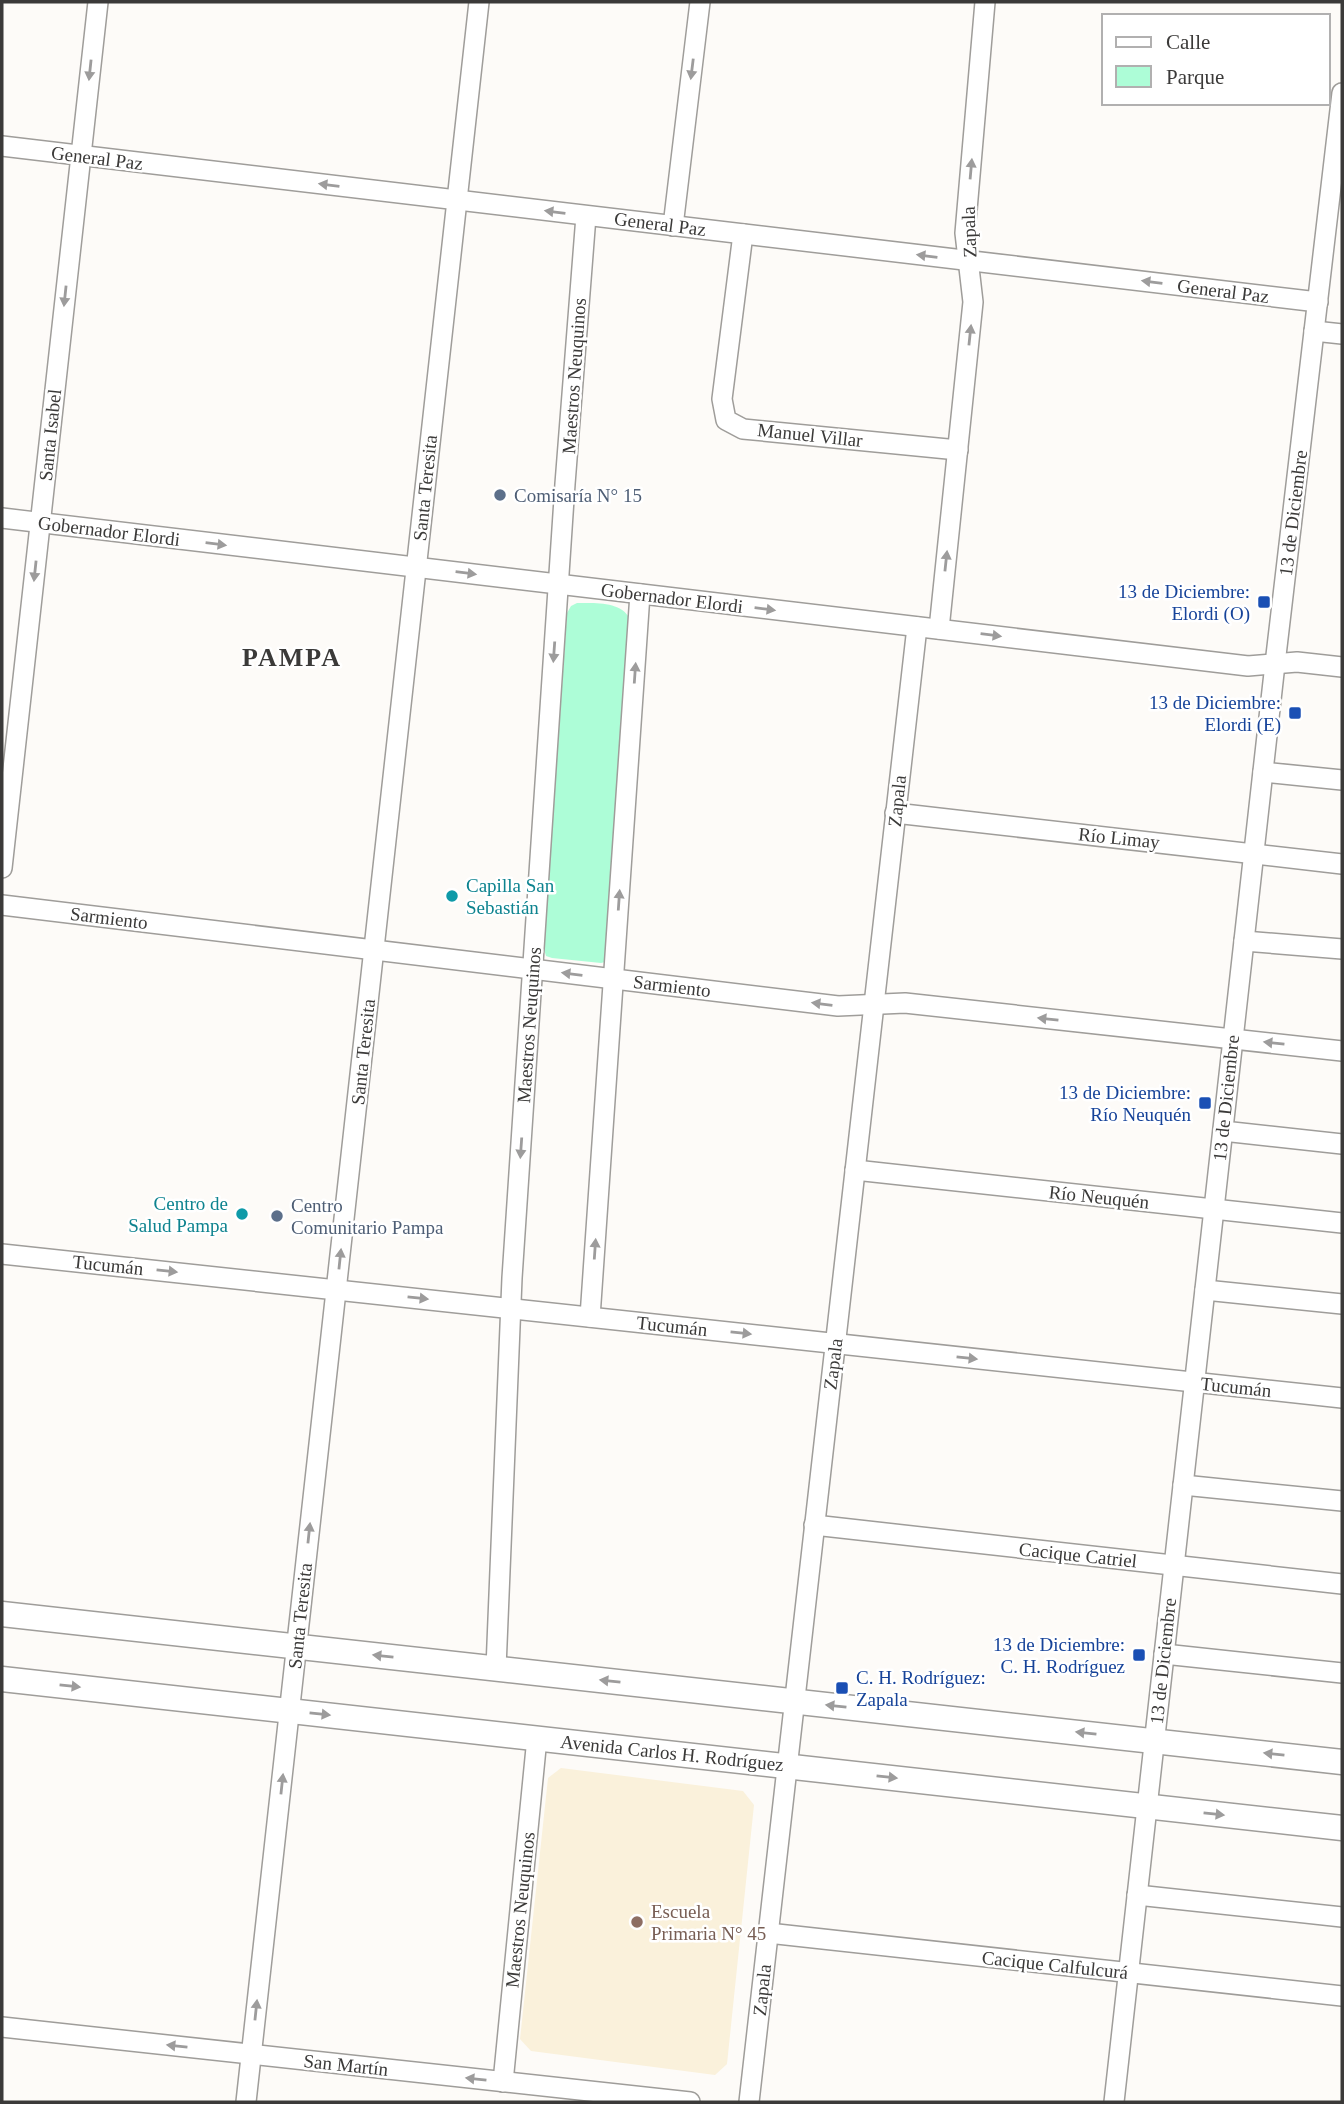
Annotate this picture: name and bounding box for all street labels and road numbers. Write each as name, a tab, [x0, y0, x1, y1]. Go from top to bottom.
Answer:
street label: General Paz	[50, 142, 144, 174]
street label: Zapala	[958, 205, 980, 258]
street label: General Paz	[613, 208, 707, 240]
street label: General Paz	[1176, 275, 1270, 307]
street label: Maestros Neuquinos	[558, 297, 590, 455]
street label: Santa Isabel	[35, 388, 65, 482]
street label: Manuel Villar	[756, 419, 864, 451]
street label: Santa Teresita	[409, 433, 441, 542]
street label: 13 de Diciembre	[1275, 449, 1311, 577]
street label: Gobernador Elordi	[37, 512, 181, 550]
street label: Gobernador Elordi	[600, 579, 744, 617]
street label: Zapala	[884, 774, 910, 828]
street label: Río Limay	[1077, 823, 1161, 853]
street label: Sarmiento	[69, 903, 149, 933]
street label: Maestros Neuquinos	[513, 946, 545, 1104]
street label: Sarmiento	[632, 971, 712, 1001]
street label: Santa Teresita	[347, 997, 379, 1106]
street label: 13 de Diciembre	[1209, 1034, 1243, 1162]
street label: Río Neuquén	[1048, 1181, 1151, 1213]
street label: Tucumán	[72, 1251, 145, 1279]
street label: Tucumán	[636, 1312, 709, 1340]
street label: Zapala	[819, 1337, 847, 1391]
street label: Tucumán	[1200, 1373, 1273, 1401]
street label: Cacique Catriel	[1018, 1538, 1138, 1572]
street label: Santa Teresita	[284, 1561, 316, 1670]
street label: 13 de Diciembre	[1146, 1597, 1180, 1725]
street label: Avenida Carlos H. Rodríguez	[559, 1731, 785, 1775]
street label: Maestros Neuquinos	[501, 1831, 539, 1989]
street label: Cacique Calfulcurá	[981, 1947, 1130, 1983]
street label: Zapala	[749, 1963, 775, 2017]
street label: San Martín	[303, 2050, 390, 2080]

